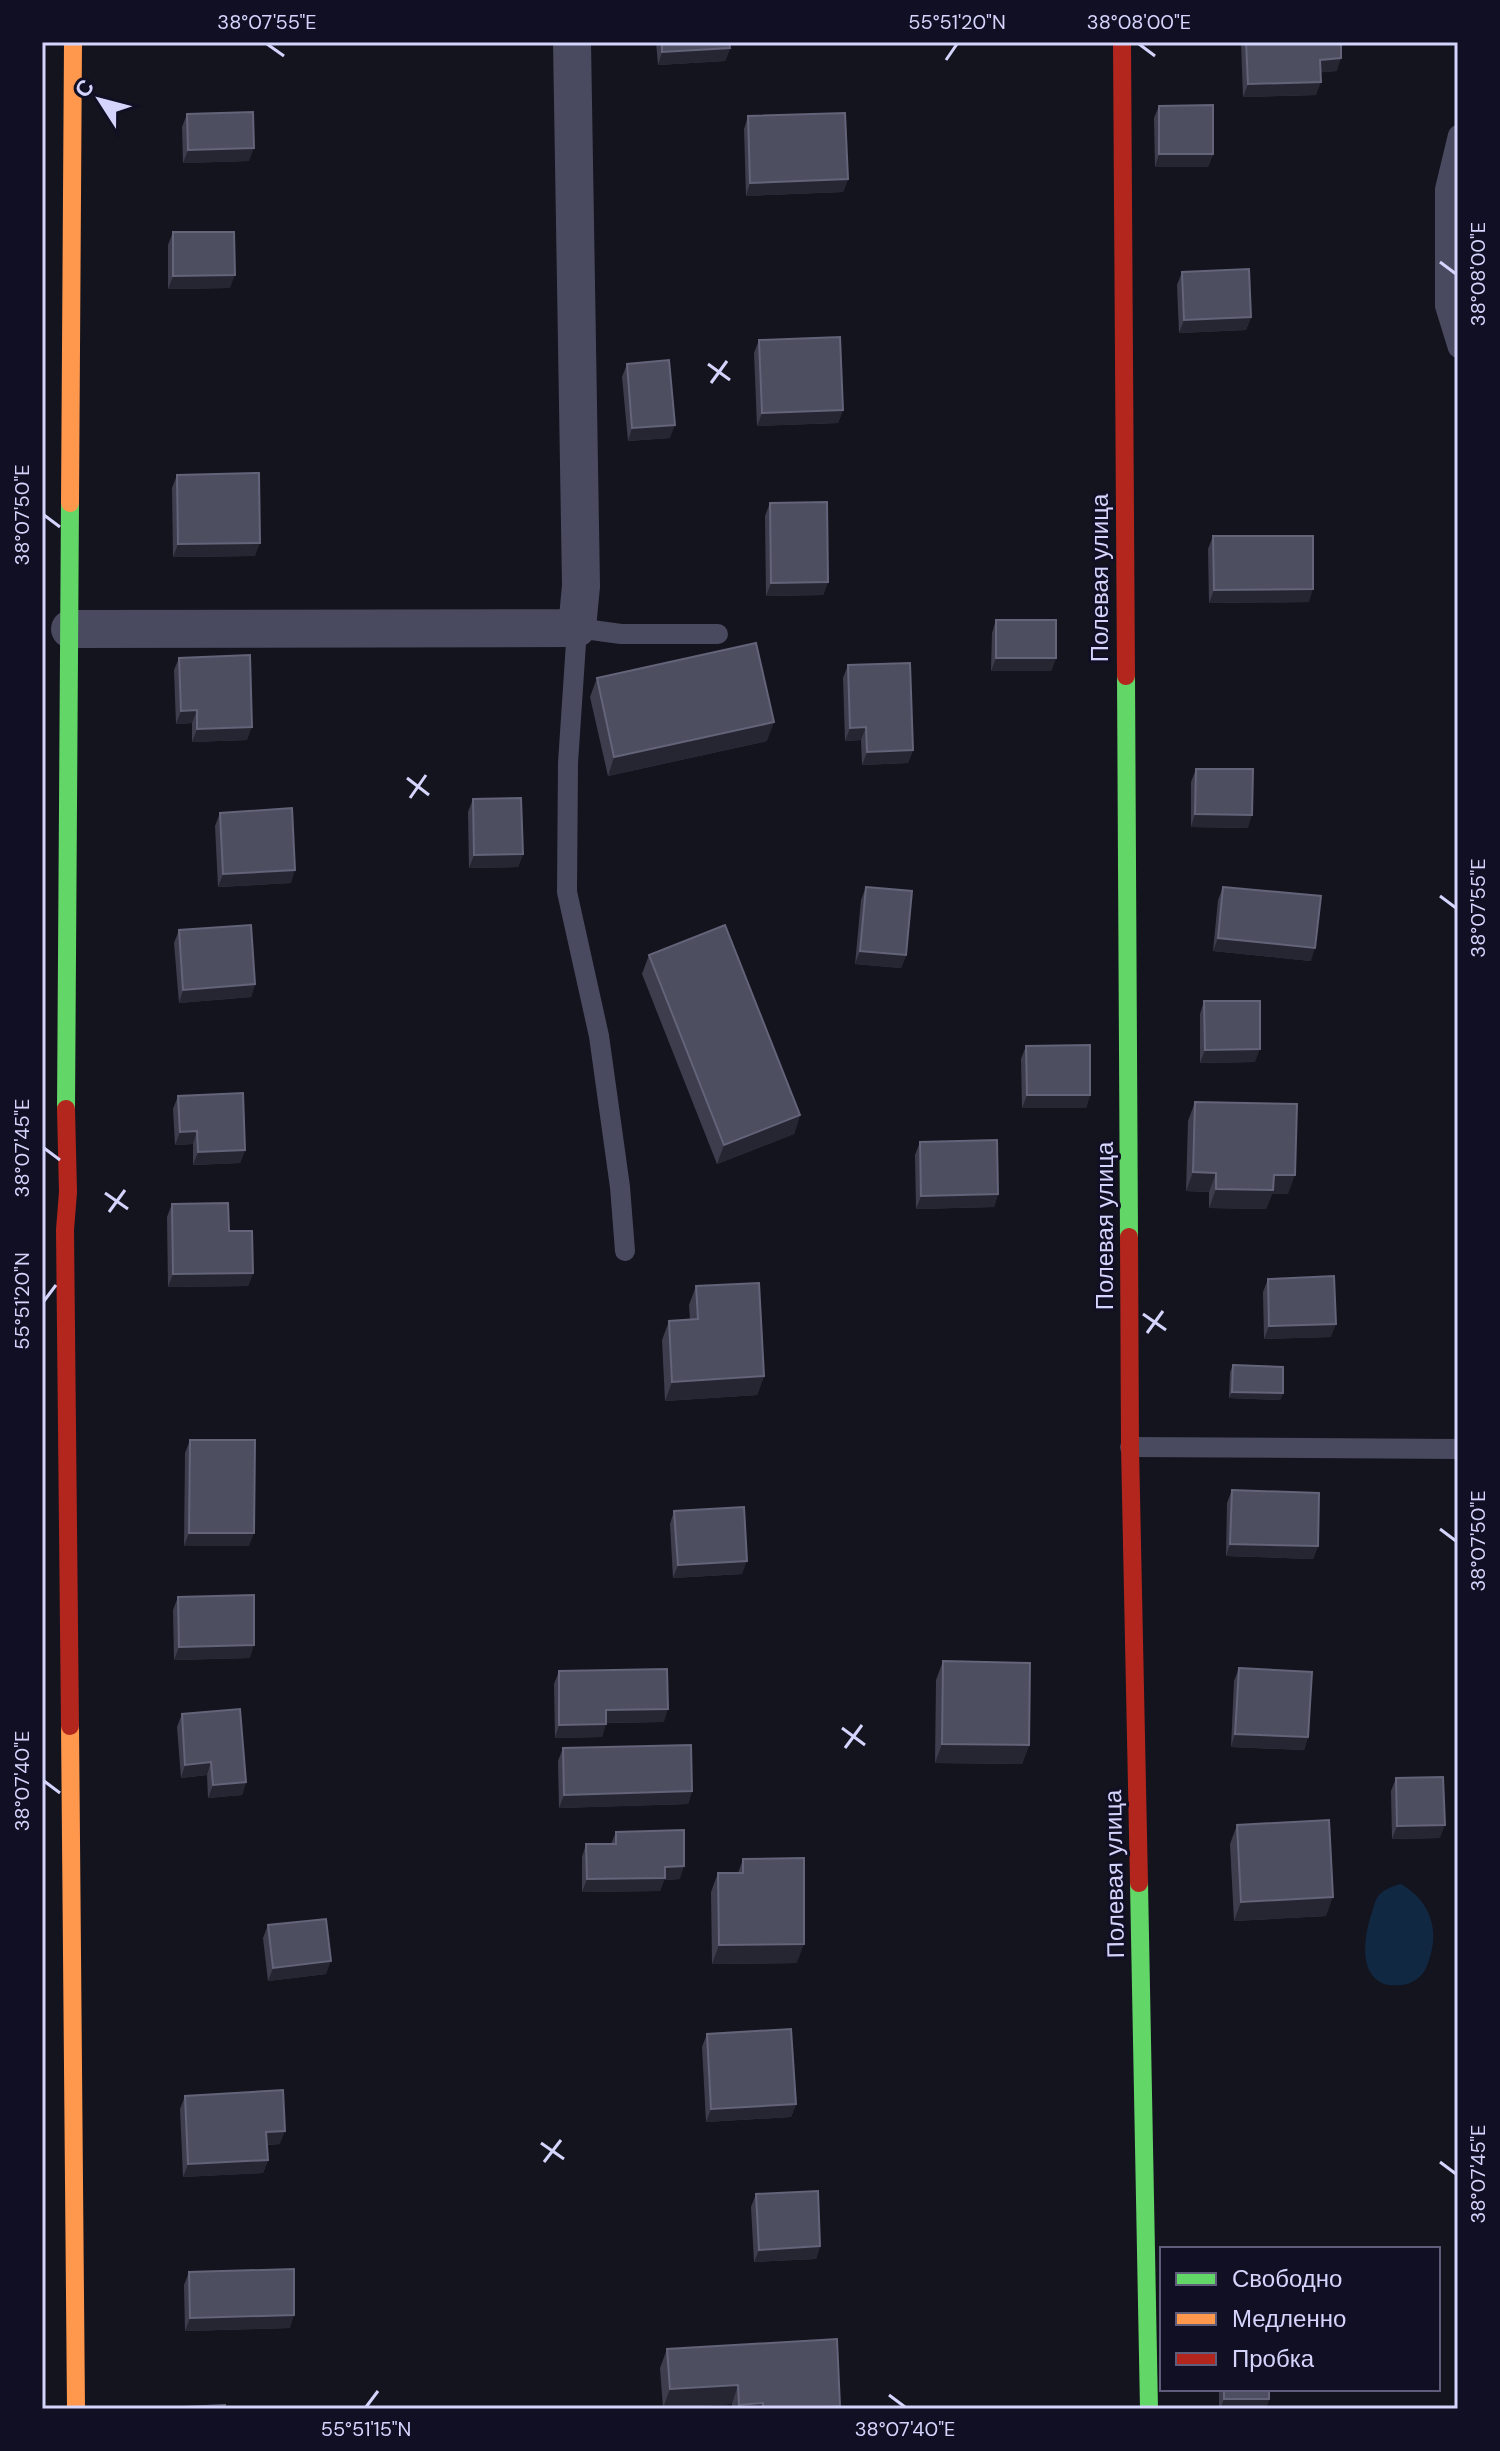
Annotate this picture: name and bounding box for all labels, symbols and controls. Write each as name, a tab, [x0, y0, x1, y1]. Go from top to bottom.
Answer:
text: 38°07'55"E	[217, 9, 317, 35]
text: 55°51'20"N	[908, 9, 1006, 35]
text: 38°08'00"E	[1087, 9, 1191, 35]
north arrow	[60, 60, 140, 140]
text: С	[68, 73, 101, 103]
text: 38°08'00"E	[1465, 222, 1491, 326]
text: 38°07'50"E	[9, 464, 35, 566]
street label: Полевая улица	[1084, 493, 1115, 662]
text: 38°07'55"E	[1465, 858, 1491, 958]
text: 38°07'45"E	[9, 1099, 35, 1197]
street label: Полевая улица	[1089, 1141, 1120, 1310]
text: 55°51'20"N	[9, 1252, 35, 1350]
text: 38°07'50"E	[1465, 1490, 1491, 1592]
text: 38°07'40"E	[9, 1731, 35, 1831]
street label: Полевая улица	[1097, 1789, 1131, 1959]
text: 38°07'45"E	[1465, 2125, 1491, 2223]
legend	[1160, 2247, 1440, 2391]
text: Свободно	[1232, 2263, 1342, 2294]
text: Медленно	[1232, 2303, 1346, 2334]
text: Пробка	[1232, 2343, 1315, 2374]
text: 55°51'15"N	[321, 2416, 411, 2442]
text: 38°07'40"E	[855, 2416, 955, 2442]

